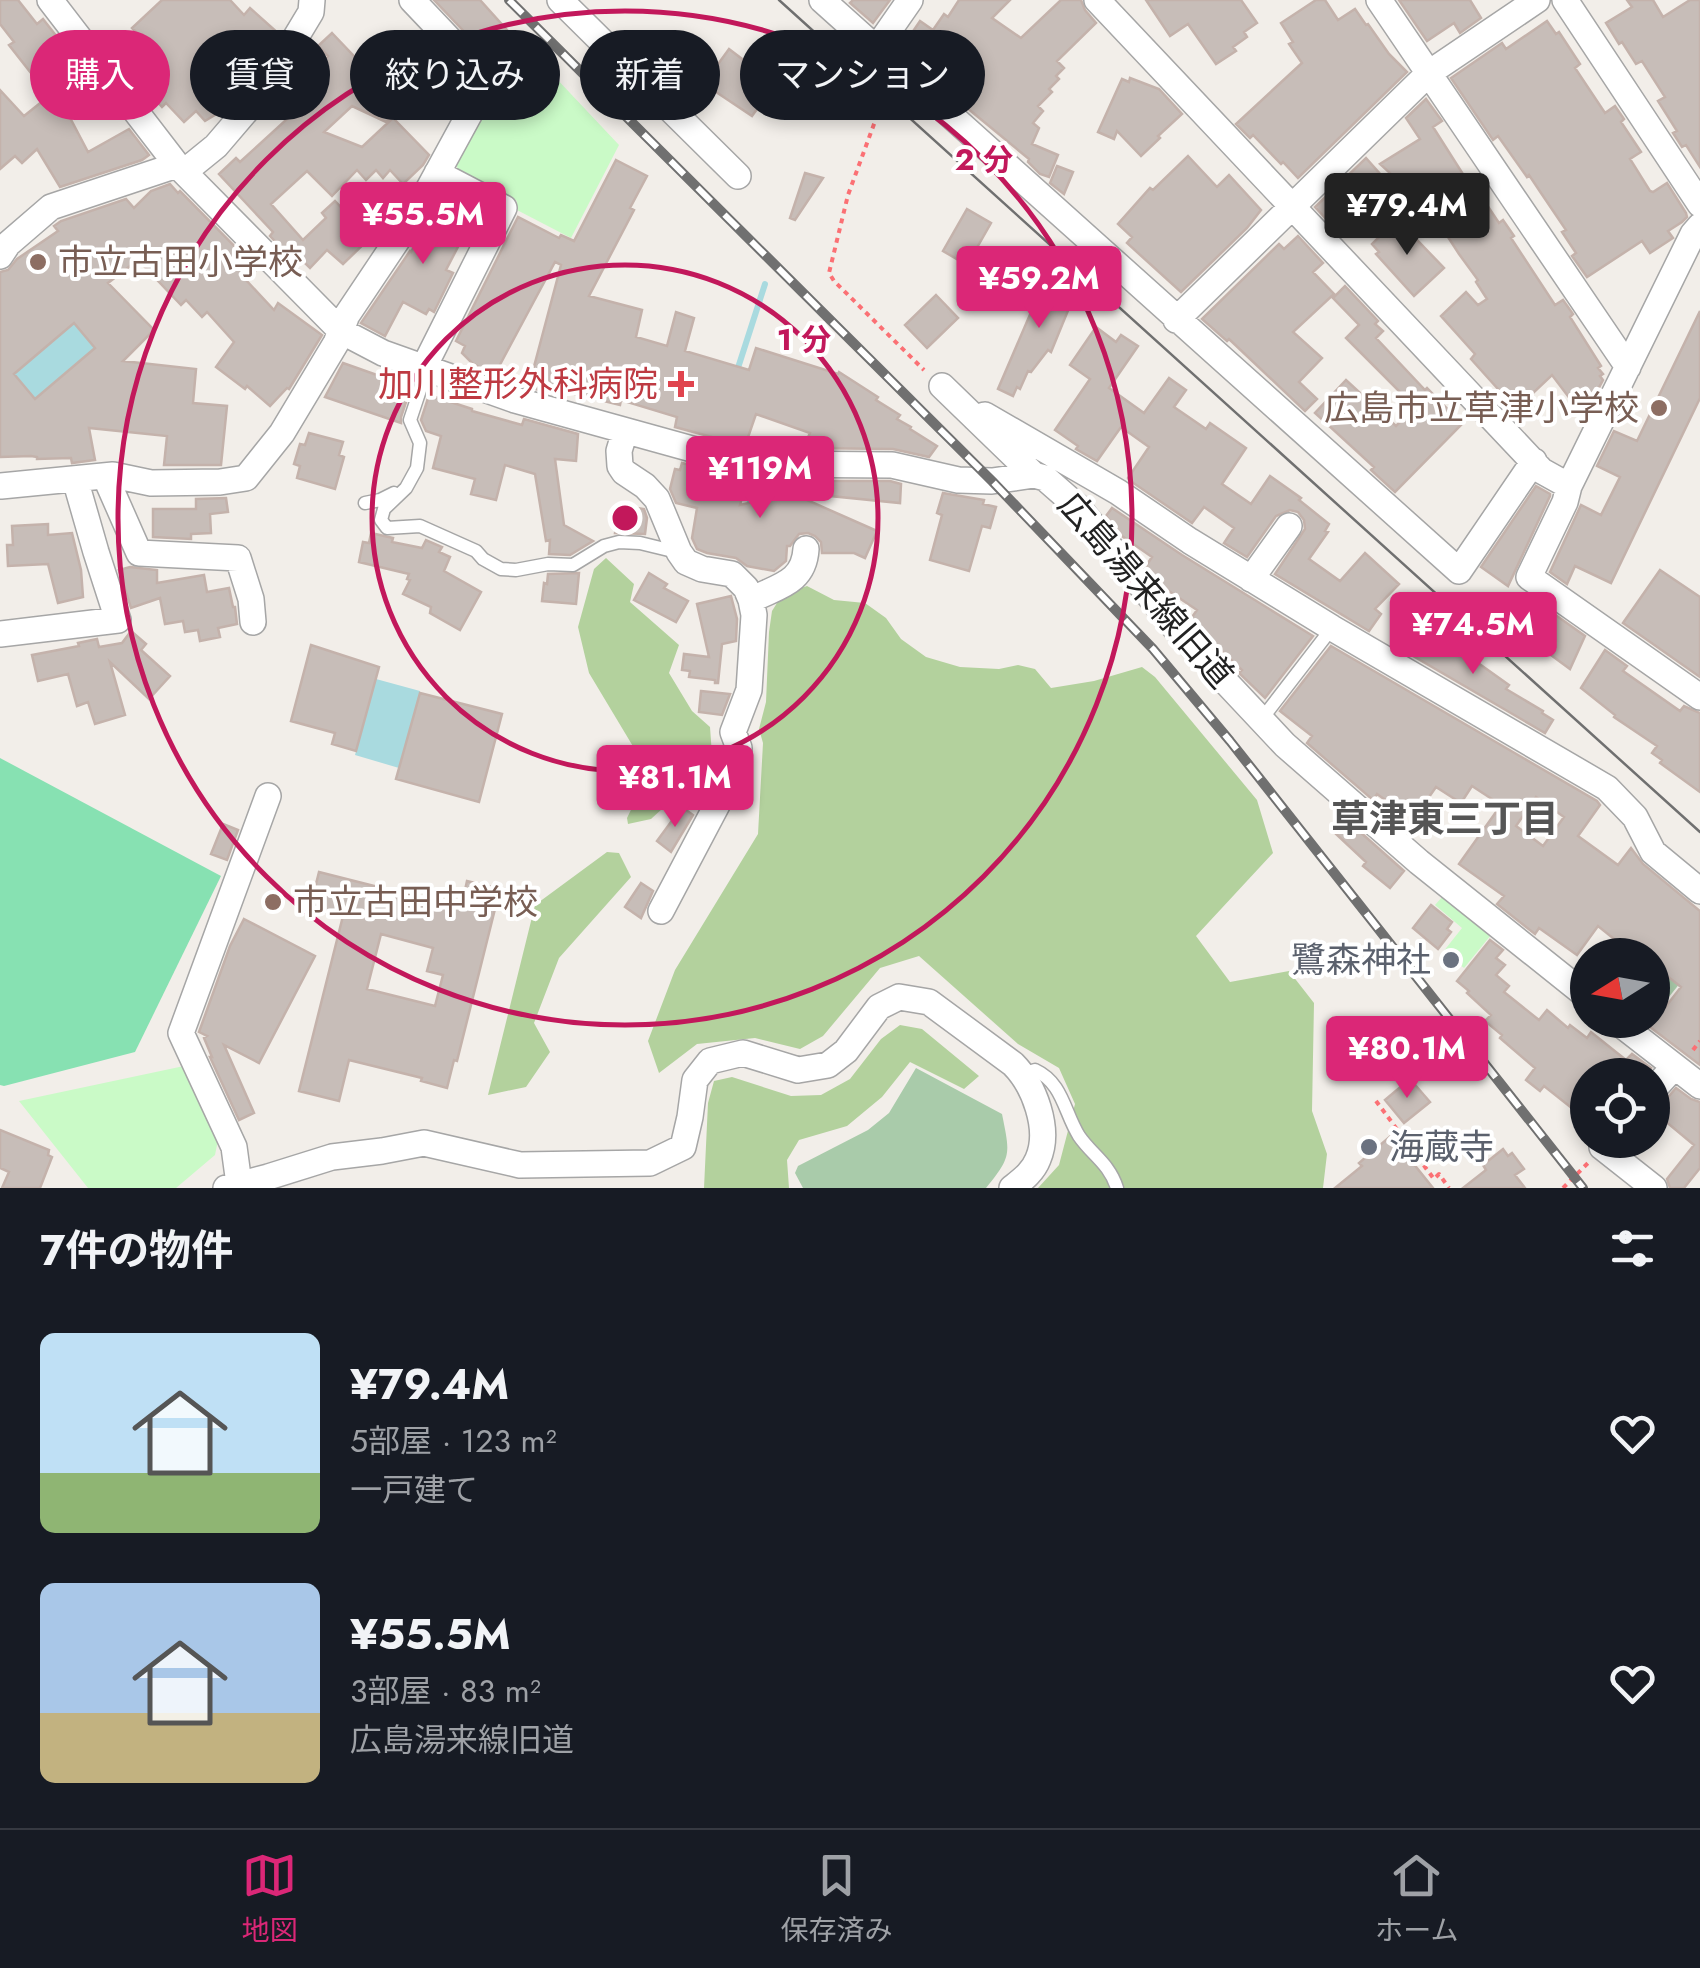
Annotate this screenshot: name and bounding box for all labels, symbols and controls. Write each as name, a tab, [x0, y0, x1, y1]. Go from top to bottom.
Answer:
chip: 購入	[30, 30, 170, 120]
chip: 賃貸	[190, 30, 330, 120]
chip: 絞り込み	[350, 30, 560, 120]
chip: 新着	[580, 30, 720, 120]
chip: マンション	[740, 30, 985, 120]
text: 2 分	[955, 138, 1013, 181]
pin: ¥79.4M	[1326, 173, 1488, 258]
pin: ¥55.5M	[342, 182, 504, 267]
text: ¥79.4M	[1346, 182, 1468, 228]
text: ¥55.5M	[362, 191, 484, 237]
place label: 市立古田小学校	[58, 237, 303, 287]
pin: ¥59.2M	[958, 246, 1120, 331]
marker: 市立古田小学校	[27, 251, 49, 273]
text: ¥59.2M	[978, 255, 1100, 301]
text: 1 分	[777, 318, 831, 361]
place label: 加川整形外科病院	[378, 359, 658, 409]
marker: 加川整形外科病院	[668, 371, 694, 397]
place label: 広島市立草津小学校	[1324, 383, 1639, 433]
marker: 広島市立草津小学校	[1648, 397, 1670, 419]
pin: ¥119M	[690, 436, 830, 521]
text: ¥119M	[708, 445, 812, 491]
street label: 広島湯来線旧道	[1047, 481, 1245, 699]
centre of rings	[607, 500, 643, 536]
pin: ¥74.5M	[1392, 592, 1554, 677]
text: ¥74.5M	[1412, 601, 1534, 647]
pin: ¥81.1M	[594, 745, 756, 830]
text: ¥81.1M	[619, 754, 731, 800]
district label: 草津東三丁目	[1331, 791, 1559, 846]
place label: 市立古田中学校	[293, 877, 538, 927]
marker: 市立古田中学校	[262, 891, 284, 913]
place label: 鷺森神社	[1291, 935, 1431, 985]
north arrow	[1570, 938, 1670, 1038]
map controls	[1570, 938, 1670, 1158]
marker: 鷺森神社	[1440, 949, 1462, 971]
pin: ¥80.1M	[1326, 1016, 1488, 1101]
text: ¥80.1M	[1348, 1025, 1466, 1071]
button: locate	[1570, 1058, 1670, 1158]
place label: 海蔵寺	[1389, 1122, 1494, 1172]
marker: 海蔵寺	[1358, 1136, 1380, 1158]
text: 7件の物件	[40, 1220, 233, 1281]
icon: filters	[1605, 1221, 1660, 1276]
text: ¥79.4M	[350, 1354, 509, 1415]
icon: home	[120, 1373, 240, 1493]
icon: heart	[1605, 1406, 1660, 1461]
text: 5部屋 · 123 m²	[350, 1418, 557, 1464]
text: 一戸建て	[350, 1467, 478, 1513]
text: ¥55.5M	[350, 1604, 510, 1665]
icon: home	[120, 1623, 240, 1743]
icon: heart	[1605, 1656, 1660, 1711]
text: 3部屋 · 83 m²	[350, 1668, 541, 1714]
text: 広島湯来線旧道	[350, 1717, 574, 1763]
tab: 地図	[241, 1848, 297, 1951]
tab: 保存済み	[780, 1848, 892, 1951]
tab: ホーム	[1375, 1848, 1459, 1951]

